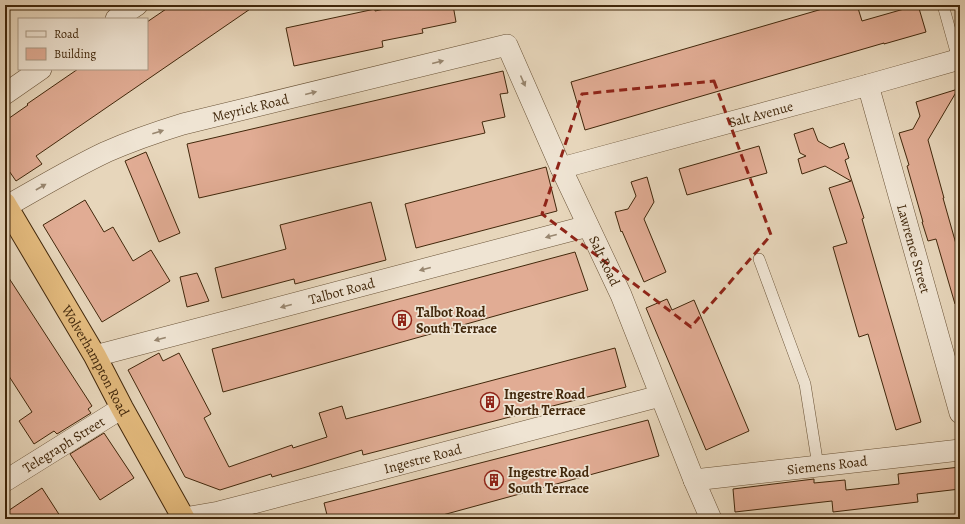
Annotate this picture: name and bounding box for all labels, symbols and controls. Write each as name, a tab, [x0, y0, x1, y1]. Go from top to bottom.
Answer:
legend	[18, 18, 148, 70]
text: Road	[54, 26, 80, 42]
text: Building	[54, 46, 96, 62]
one-way arrow	[432, 59, 444, 65]
one-way arrow	[520, 75, 526, 87]
street label: Meyrick Road	[210, 89, 291, 127]
one-way arrow	[305, 90, 317, 96]
street label: Salt Avenue	[726, 97, 795, 132]
one-way arrow	[153, 129, 165, 135]
one-way arrow	[35, 183, 47, 190]
street label: Lawrence Street	[892, 202, 935, 296]
street label: Salt Road	[584, 232, 625, 290]
one-way arrow	[544, 233, 557, 239]
one-way arrow	[419, 266, 431, 272]
street label: Talbot Road	[307, 274, 377, 309]
street label: Wolverhampton Road	[56, 301, 134, 420]
one-way arrow	[279, 303, 292, 309]
place label: Talbot Road South Terrace	[416, 303, 498, 338]
building icon: Talbot Road South Terrace	[391, 309, 413, 331]
one-way arrow	[154, 336, 166, 342]
place label: Ingestre Road North Terrace	[504, 385, 586, 420]
building icon: Ingestre Road North Terrace	[479, 391, 501, 413]
street label: Telegraph Street	[19, 412, 109, 478]
street label: Ingestre Road	[382, 439, 464, 478]
street label: Siemens Road	[786, 451, 869, 479]
place label: Ingestre Road South Terrace	[508, 463, 590, 498]
building icon: Ingestre Road South Terrace	[483, 469, 505, 491]

